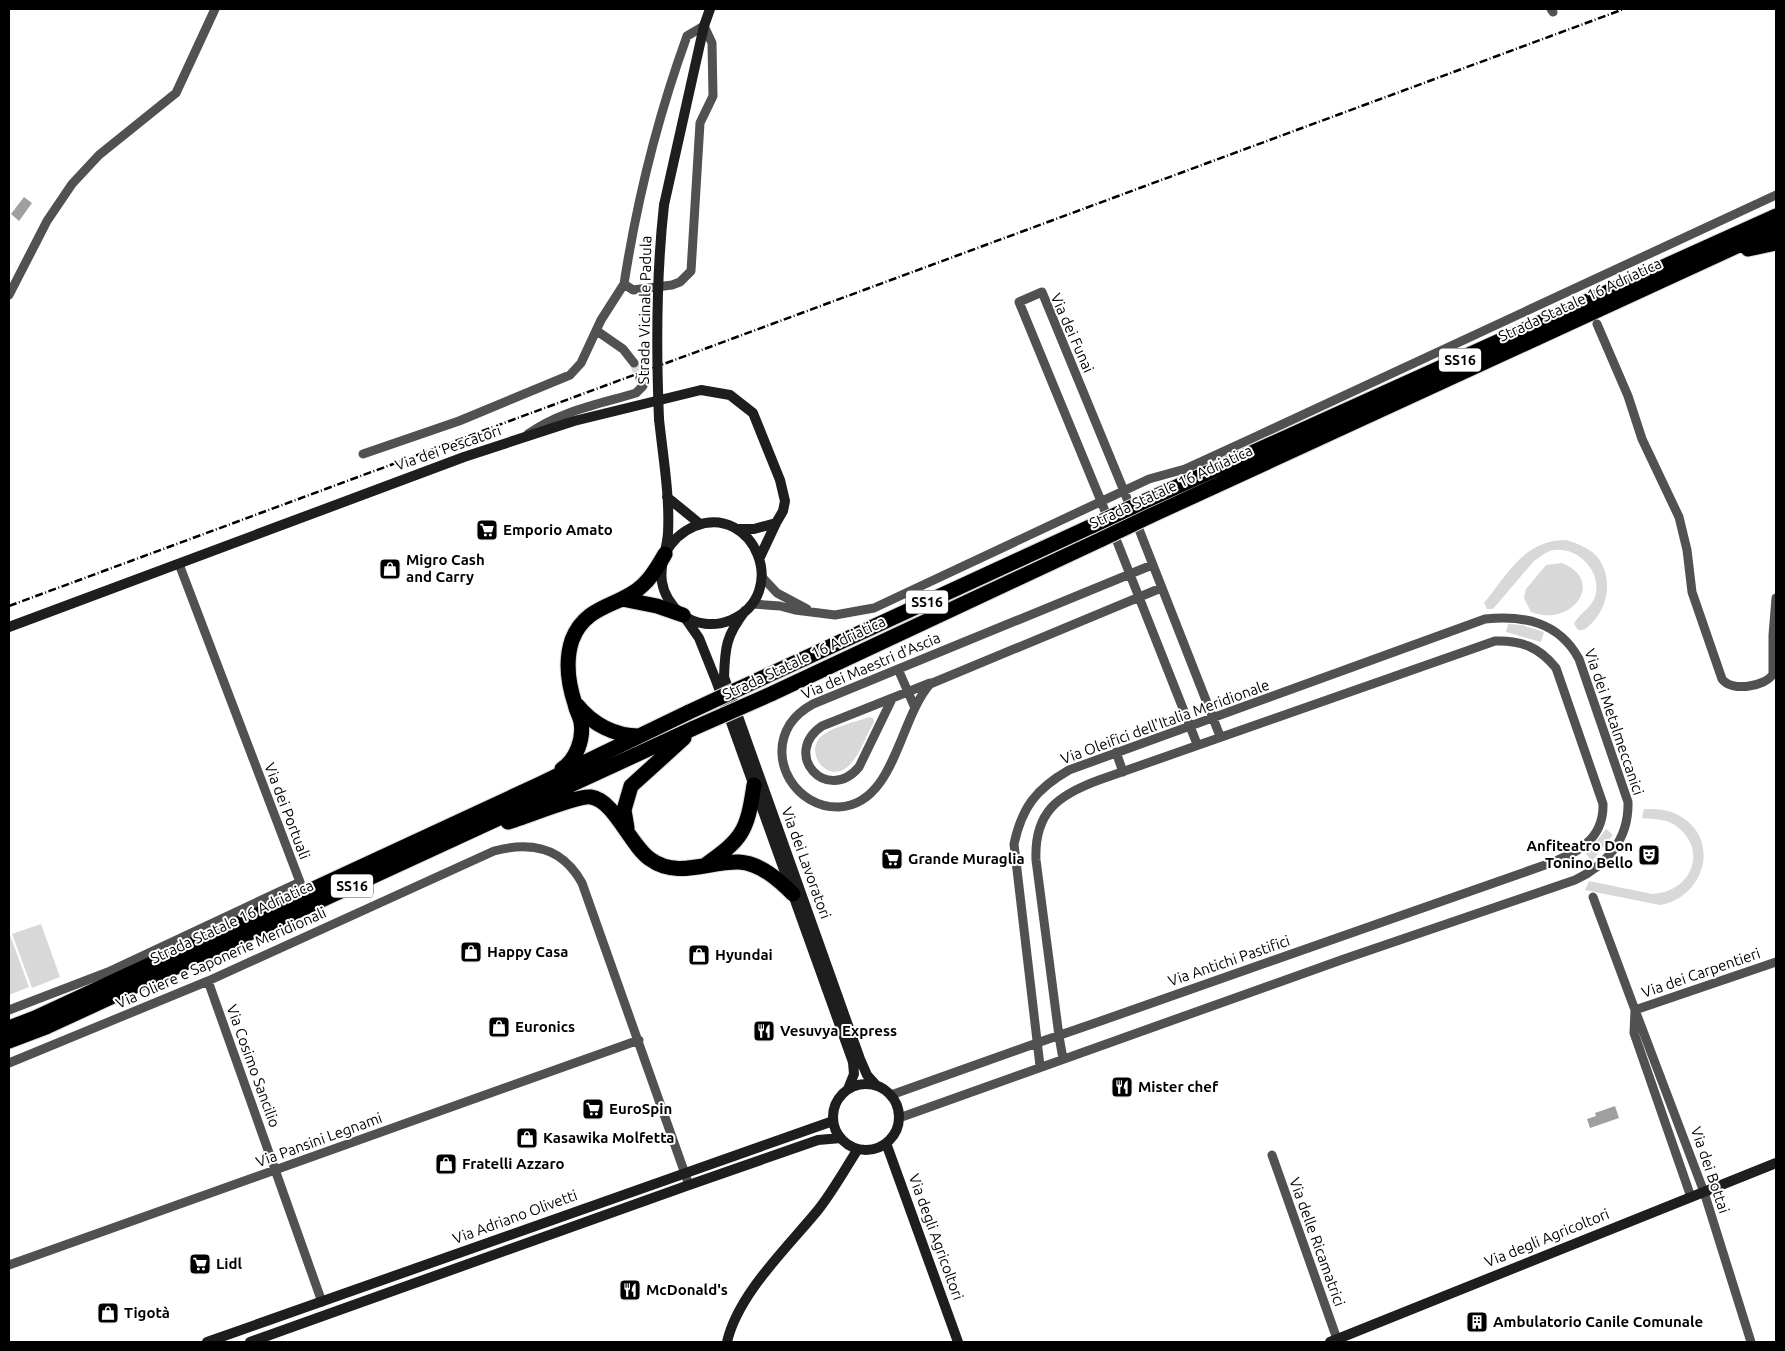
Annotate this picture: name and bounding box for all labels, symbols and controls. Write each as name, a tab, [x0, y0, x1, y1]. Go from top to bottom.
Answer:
street label: Strada Vicinale Padula	[635, 235, 654, 385]
street label: Strada Statale 16 Adriatica	[1496, 254, 1664, 345]
street label: Via dei Funai	[1047, 290, 1098, 375]
road number: SS16	[1439, 348, 1481, 372]
street label: Via dei Pescatori	[393, 421, 503, 474]
street label: Strada Statale 16 Adriatica	[1087, 441, 1255, 532]
supermarket icon: Emporio Amato	[475, 518, 499, 542]
place label: Emporio Amato	[503, 521, 613, 538]
place label: Migro Cash and Carry	[406, 551, 485, 585]
shop icon: Migro Cash and Carry	[378, 557, 402, 581]
road number: SS16	[906, 590, 948, 614]
street label: Strada Statale 16 Adriatica	[720, 612, 888, 703]
street label: Via dei Maestri d’Ascia	[799, 629, 943, 702]
street label: Via dei Metalmeccanici	[1581, 647, 1647, 797]
street label: Via Oleifici dell'Italia Meridionale	[1058, 676, 1271, 767]
street label: Via dei Portuali	[261, 760, 314, 861]
street label: Via dei Lavoratori	[778, 805, 835, 921]
place label: Anfiteatro Don Tonino Bello	[1527, 837, 1633, 871]
theatre icon: Anfiteatro Don Tonino Bello	[1637, 843, 1661, 867]
supermarket icon: Grande Muraglia	[880, 847, 904, 871]
place label: Grande Muraglia	[908, 850, 1025, 867]
road number: SS16	[331, 874, 373, 898]
street label: Strada Statale 16 Adriatica	[148, 876, 316, 967]
street label: Via Oliere e Saponerie Meridionali	[113, 903, 328, 1012]
street label: Via Antichi Pastifici	[1166, 932, 1292, 989]
shop icon: Happy Casa	[459, 940, 483, 964]
place label: Happy Casa	[487, 943, 568, 960]
shop icon: Hyundai	[687, 943, 711, 967]
street label: Via dei Carpentieri	[1639, 944, 1762, 1001]
place label: Hyundai	[715, 946, 773, 963]
street label: Via Cosimo Sancilio	[223, 1002, 284, 1129]
shop icon: Euronics	[487, 1015, 511, 1039]
place label: Euronics	[515, 1018, 575, 1035]
restaurant icon: Vesuvya Express	[752, 1019, 776, 1043]
place label: Vesuvya Express	[780, 1022, 897, 1039]
restaurant icon: Mister chef	[1110, 1075, 1134, 1099]
place label: Mister chef	[1138, 1078, 1219, 1095]
supermarket icon: EuroSpin	[581, 1097, 605, 1121]
place label: EuroSpin	[609, 1100, 672, 1117]
street label: Via Pansini Legnami	[253, 1109, 384, 1170]
street label: Via dei Bottai	[1688, 1124, 1733, 1215]
shop icon: Kasawika Molfetta	[515, 1126, 539, 1150]
place label: Kasawika Molfetta	[543, 1129, 675, 1146]
shop icon: Fratelli Azzaro	[434, 1152, 458, 1176]
place label: Fratelli Azzaro	[462, 1155, 565, 1172]
street label: Via degli Agricoltori	[906, 1172, 967, 1302]
street label: Via delle Ricamatrici	[1286, 1175, 1349, 1308]
street label: Via Adriano Olivetti	[450, 1186, 579, 1247]
street label: Via degli Agricoltori	[1482, 1205, 1612, 1270]
supermarket icon: Lidl	[188, 1252, 212, 1276]
place label: Lidl	[216, 1255, 242, 1272]
restaurant icon: McDonald's	[618, 1278, 642, 1302]
place label: McDonald's	[646, 1281, 728, 1298]
shop icon: Tigotà	[96, 1301, 120, 1325]
place label: Tigotà	[124, 1304, 170, 1321]
building icon: Ambulatorio Canile Comunale	[1465, 1310, 1489, 1334]
place label: Ambulatorio Canile Comunale	[1493, 1313, 1703, 1330]

